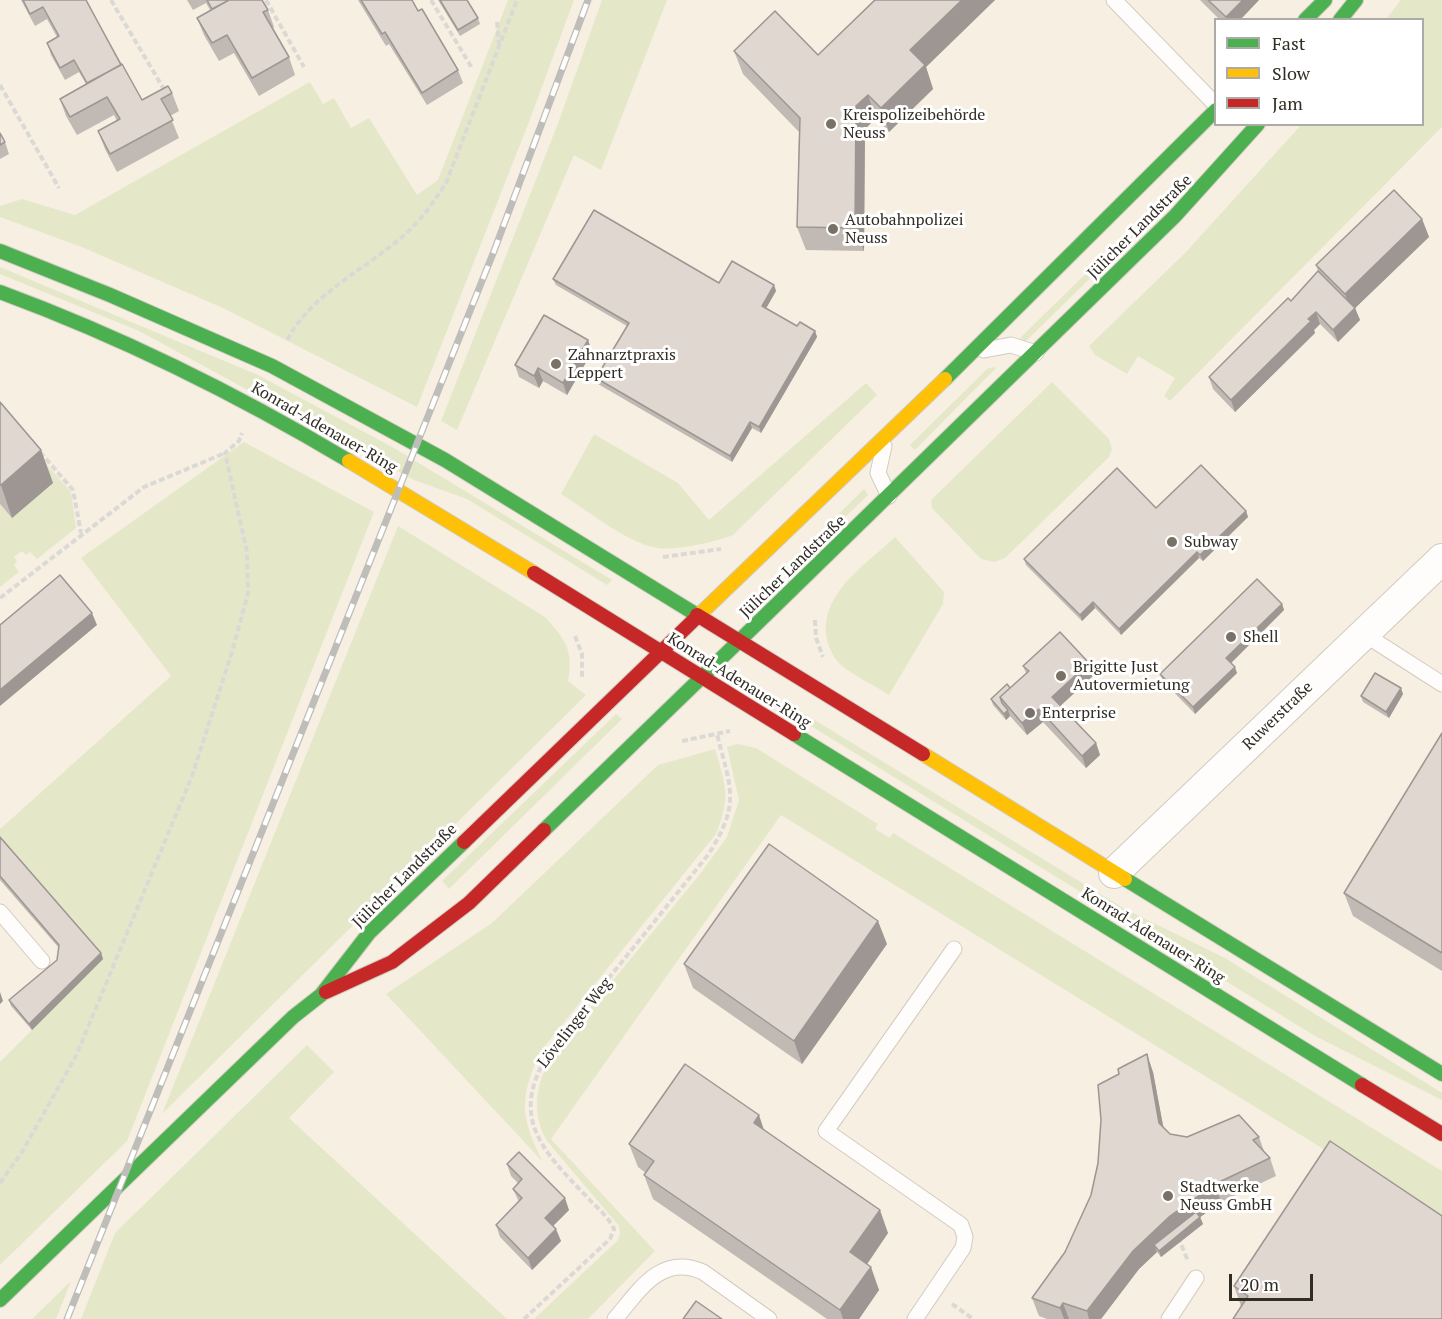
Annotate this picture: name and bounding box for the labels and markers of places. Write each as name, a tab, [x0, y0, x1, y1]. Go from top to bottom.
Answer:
place label: Kreispolizeibehörde Neuss	[843, 105, 985, 143]
marker: Kreispolizeibehörde Neuss	[824, 117, 838, 131]
place label: Autobahnpolizei Neuss	[845, 210, 964, 248]
marker: Autobahnpolizei Neuss	[826, 222, 840, 236]
place label: Zahnarztpraxis Leppert	[568, 345, 676, 383]
marker: Zahnarztpraxis Leppert	[549, 357, 563, 371]
place label: Subway	[1184, 532, 1238, 552]
marker: Subway	[1165, 535, 1179, 549]
place label: Shell	[1243, 627, 1279, 647]
marker: Shell	[1224, 630, 1238, 644]
place label: Brigitte Just Autovermietung	[1073, 657, 1189, 695]
marker: Brigitte Just Autovermietung	[1054, 669, 1068, 683]
place label: Enterprise	[1042, 703, 1116, 723]
marker: Enterprise	[1023, 706, 1037, 720]
place label: Stadtwerke Neuss GmbH	[1180, 1177, 1272, 1215]
marker: Stadtwerke Neuss GmbH	[1161, 1189, 1175, 1203]

